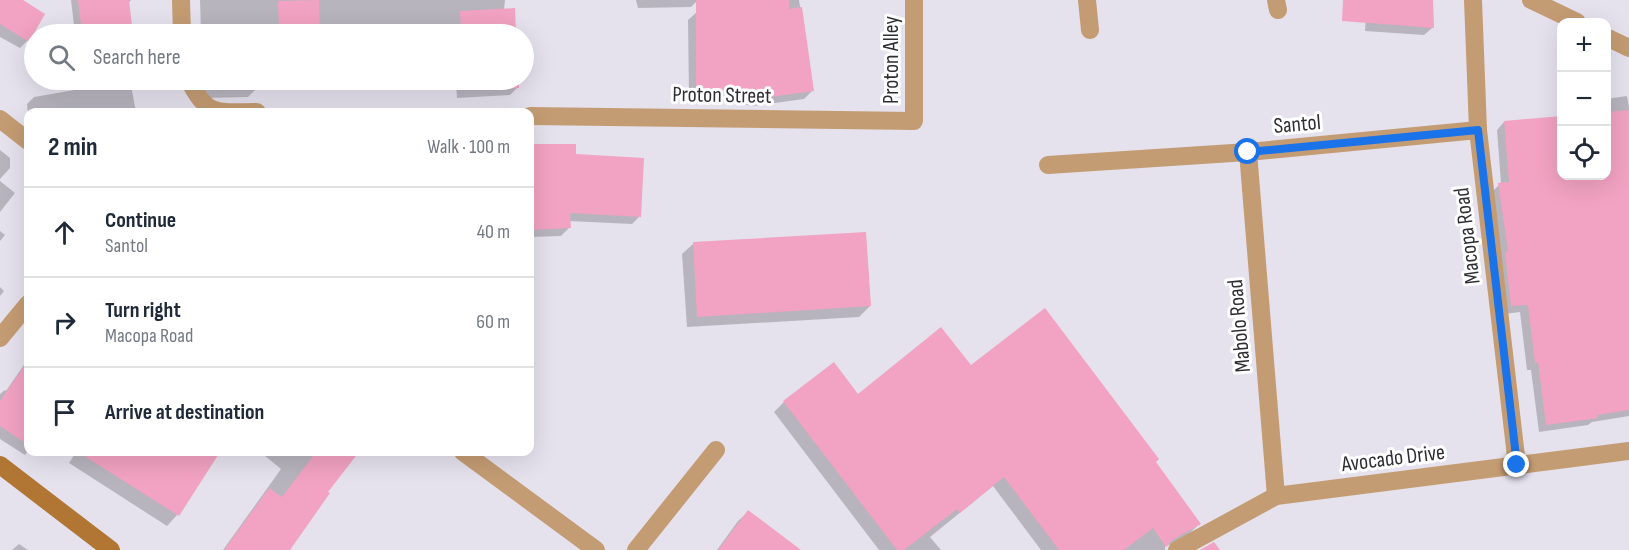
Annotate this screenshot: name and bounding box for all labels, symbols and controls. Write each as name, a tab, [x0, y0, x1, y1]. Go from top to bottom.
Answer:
street label: Proton Alley	[878, 15, 905, 104]
map controls	[1557, 18, 1611, 180]
button: +	[1557, 18, 1611, 72]
search box	[24, 24, 534, 90]
icon: search	[45, 41, 78, 74]
text: Search here	[93, 44, 180, 71]
button: −	[1557, 72, 1611, 126]
street label: Proton Street	[672, 81, 772, 110]
street label: Santol	[1272, 109, 1322, 140]
button: locate	[1557, 126, 1611, 180]
text: 2 min	[48, 132, 98, 163]
text: Walk · 100 m	[427, 135, 510, 159]
route start	[1234, 138, 1260, 164]
street label: Macopa Road	[1448, 186, 1487, 286]
text: Continue	[105, 207, 176, 234]
icon: ahead	[48, 216, 81, 249]
text: 40 m	[477, 220, 510, 244]
text: Santol	[105, 234, 148, 258]
street label: Mabolo Road	[1222, 278, 1257, 373]
text: Turn right	[105, 297, 181, 324]
icon: right	[48, 306, 81, 339]
text: 60 m	[476, 310, 510, 334]
text: Macopa Road	[105, 324, 193, 348]
icon: arrive	[48, 396, 81, 429]
text: Arrive at destination	[105, 399, 264, 426]
street label: Avocado Drive	[1339, 439, 1446, 478]
route end	[1503, 451, 1529, 477]

